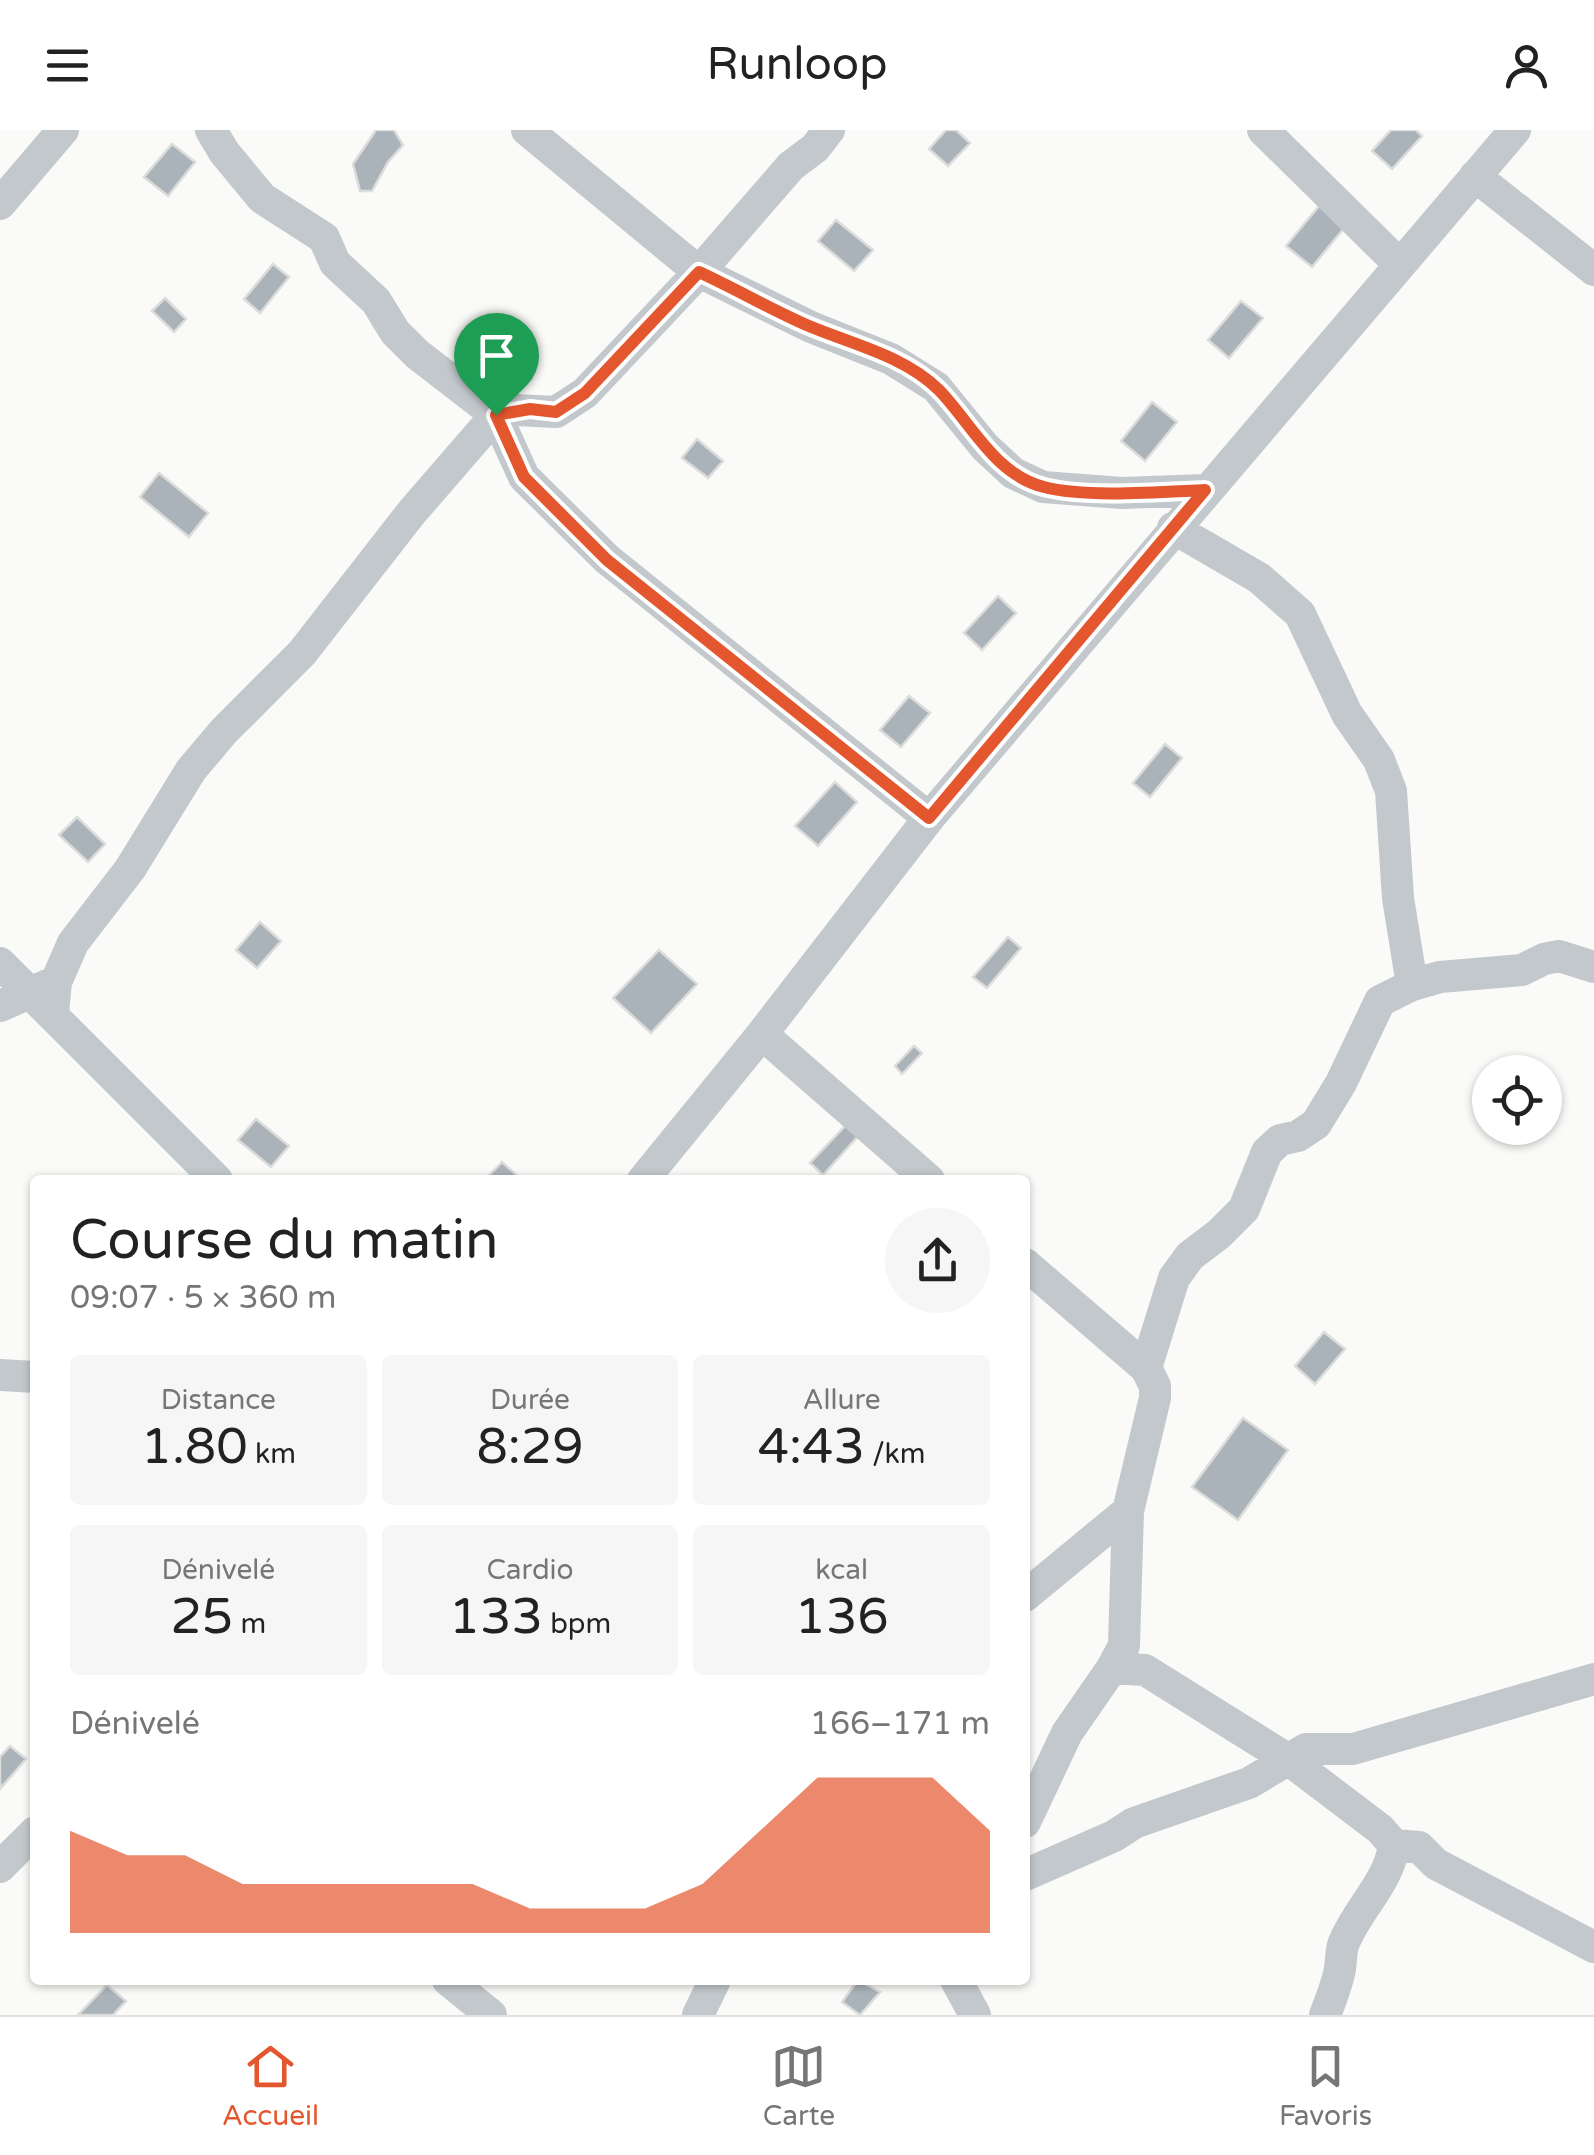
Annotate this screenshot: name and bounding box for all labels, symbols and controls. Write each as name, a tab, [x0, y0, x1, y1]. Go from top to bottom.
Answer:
icon: menu	[40, 38, 95, 93]
text: Runloop	[706, 38, 888, 92]
icon: person	[1499, 38, 1554, 93]
pin	[454, 313, 539, 416]
icon: arrive	[469, 328, 524, 383]
map controls	[1472, 1055, 1562, 1145]
button: locate	[1472, 1055, 1562, 1145]
text: Course du matin	[70, 1208, 499, 1274]
button: share	[885, 1208, 990, 1313]
text: 09:07 · 5 × 360 m	[70, 1279, 336, 1317]
text: Distance	[161, 1383, 276, 1417]
text: Durée	[490, 1383, 570, 1417]
text: Allure	[803, 1383, 881, 1417]
text: 1.80	[141, 1417, 248, 1477]
text: 8:29	[476, 1417, 584, 1477]
text: 4:43	[758, 1417, 865, 1477]
text: km	[248, 1437, 296, 1471]
text: /km	[865, 1437, 926, 1471]
text: Dénivelé	[161, 1553, 275, 1587]
text: Cardio	[486, 1553, 574, 1587]
text: kcal	[815, 1553, 868, 1587]
text: 25	[170, 1587, 233, 1647]
text: 133	[449, 1587, 543, 1647]
text: 136	[795, 1587, 889, 1647]
text: m	[233, 1607, 266, 1641]
text: bpm	[543, 1607, 611, 1641]
text: Dénivelé	[70, 1705, 200, 1743]
text: 166–171 m	[810, 1705, 990, 1743]
tab: Accueil	[222, 2039, 319, 2133]
tab: Carte	[763, 2039, 835, 2133]
tab: Favoris	[1279, 2039, 1372, 2133]

